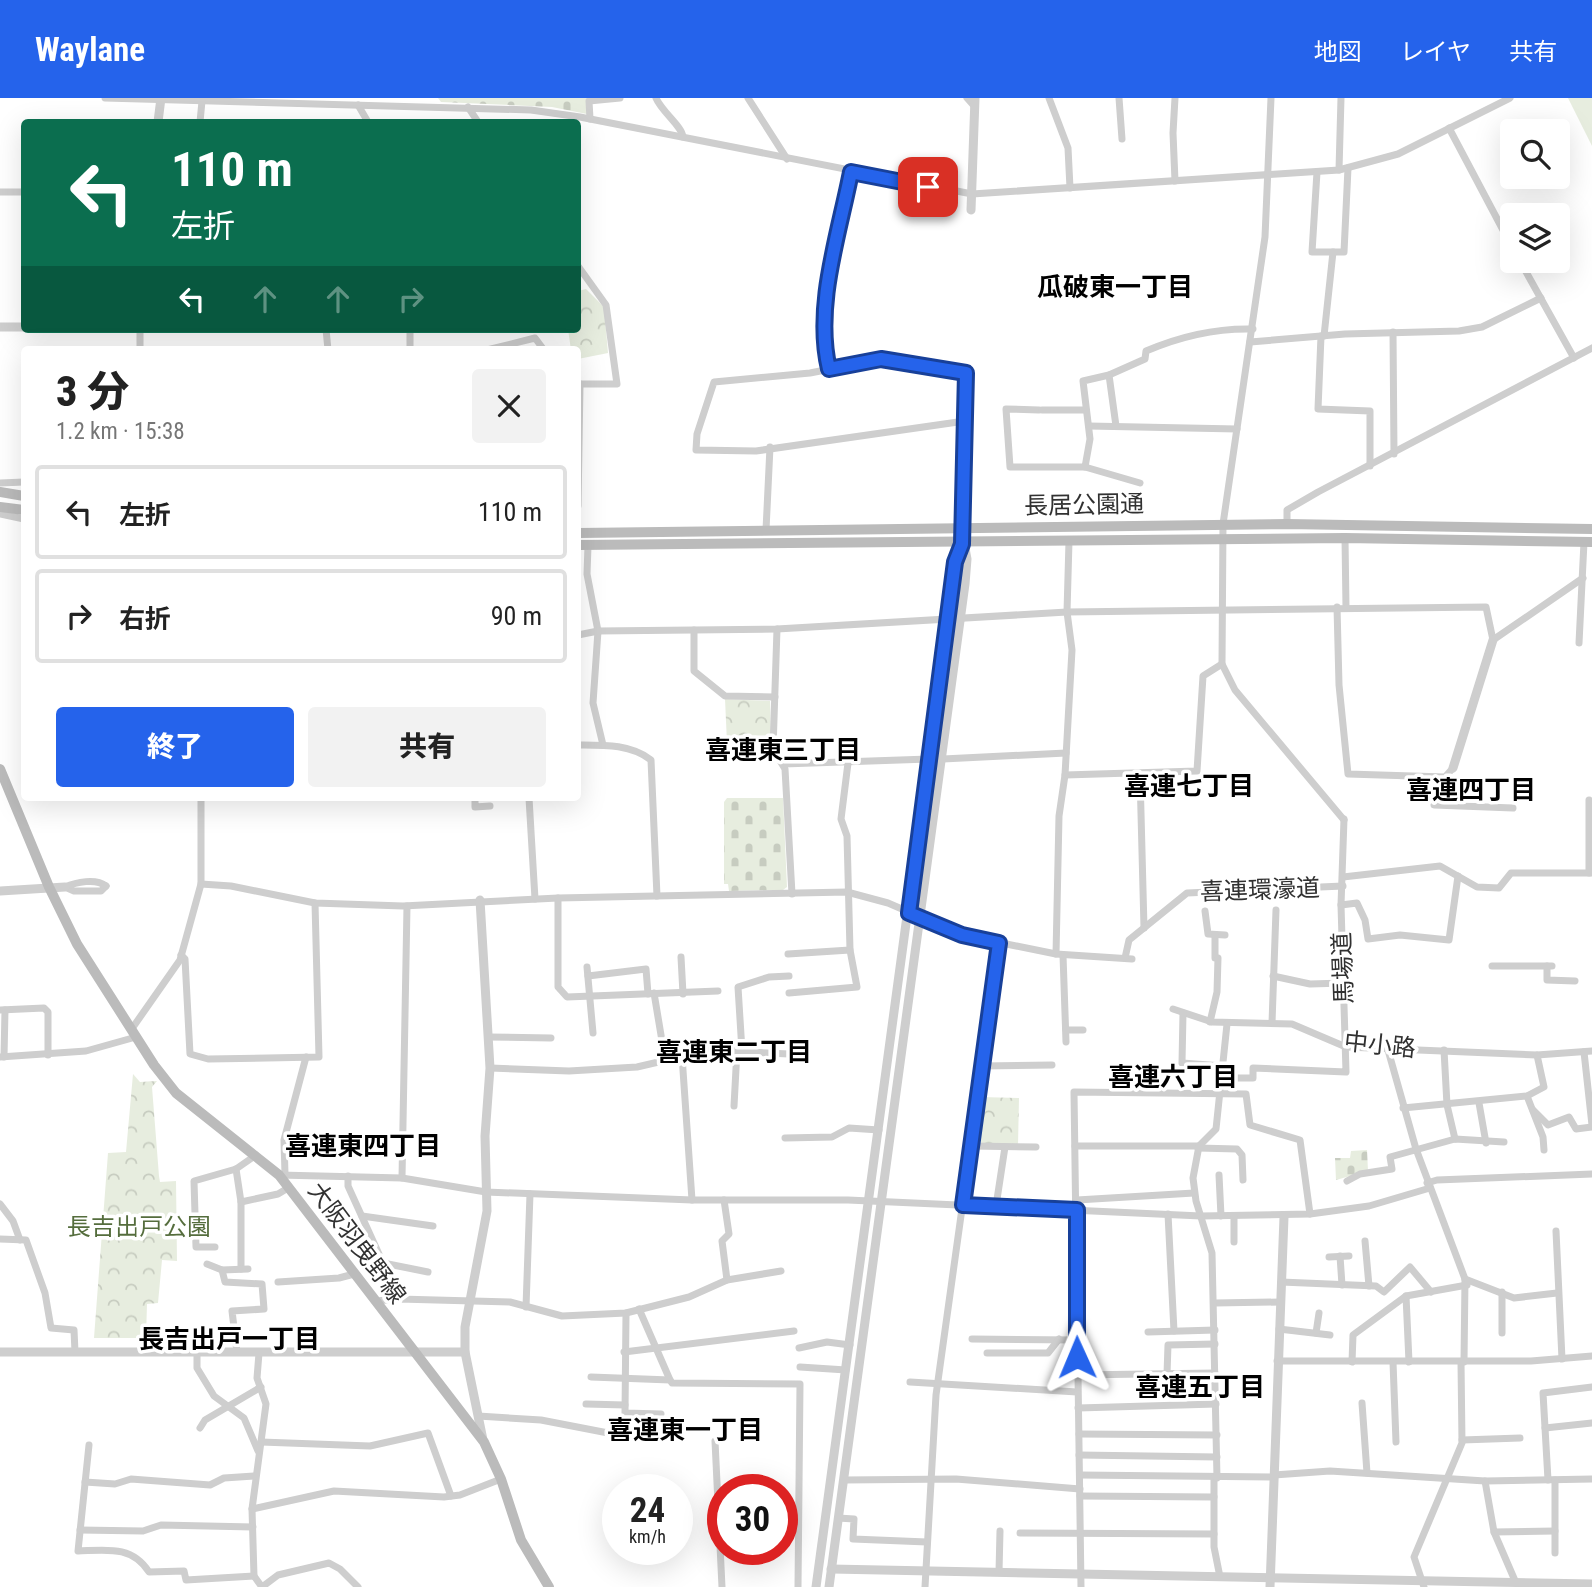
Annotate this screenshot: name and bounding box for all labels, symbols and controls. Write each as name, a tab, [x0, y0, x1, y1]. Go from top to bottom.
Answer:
text: Waylane	[35, 30, 145, 69]
text: 地図	[1314, 38, 1362, 66]
text: レイヤ	[1400, 38, 1471, 66]
text: 共有	[1509, 38, 1557, 66]
map controls	[1500, 119, 1570, 273]
button: search	[1500, 119, 1570, 189]
text: 110 m	[171, 141, 293, 198]
icon: left	[56, 147, 147, 238]
pin	[898, 157, 958, 217]
icon: arrive	[909, 168, 947, 206]
button: layers	[1500, 203, 1570, 273]
text: 左折	[171, 207, 235, 245]
district label: 瓜破東一丁目	[1037, 272, 1193, 302]
icon: left	[173, 280, 211, 318]
icon: ahead	[246, 280, 284, 318]
icon: ahead	[319, 280, 357, 318]
icon: right	[392, 280, 430, 318]
text: 3 分	[56, 367, 129, 416]
button: close	[472, 369, 546, 443]
text: 1.2 km · 15:38	[56, 418, 185, 445]
street label: 長居公園通	[1024, 490, 1144, 520]
icon: left	[60, 493, 98, 531]
text: 110 m	[478, 497, 542, 527]
text: 左折	[119, 500, 171, 530]
icon: right	[60, 597, 98, 635]
text: 90 m	[491, 601, 542, 631]
text: 右折	[119, 604, 171, 634]
button: 終了	[56, 707, 294, 787]
button: 共有	[308, 707, 546, 787]
district label: 喜連東三丁目	[705, 735, 861, 765]
district label: 喜連七丁目	[1124, 771, 1254, 801]
district label: 喜連四丁目	[1406, 775, 1536, 805]
street label: 喜連環濠道	[1200, 874, 1320, 906]
street label: 馬場道	[1328, 932, 1358, 1004]
street label: 中小路	[1343, 1027, 1417, 1063]
district label: 喜連東二丁目	[656, 1037, 812, 1067]
district label: 喜連六丁目	[1108, 1062, 1238, 1092]
district label: 喜連東四丁目	[285, 1131, 441, 1161]
street label: 大阪羽曳野線	[302, 1177, 412, 1309]
park label: 長吉出戸公園	[67, 1213, 211, 1241]
position arrow	[1040, 1320, 1114, 1394]
district label: 長吉出戸一丁目	[138, 1324, 320, 1354]
district label: 喜連五丁目	[1135, 1372, 1265, 1402]
district label: 喜連東一丁目	[607, 1415, 763, 1445]
speed limit sign: 30	[707, 1474, 798, 1565]
text: 24	[630, 1490, 665, 1531]
text: km/h	[629, 1526, 666, 1547]

